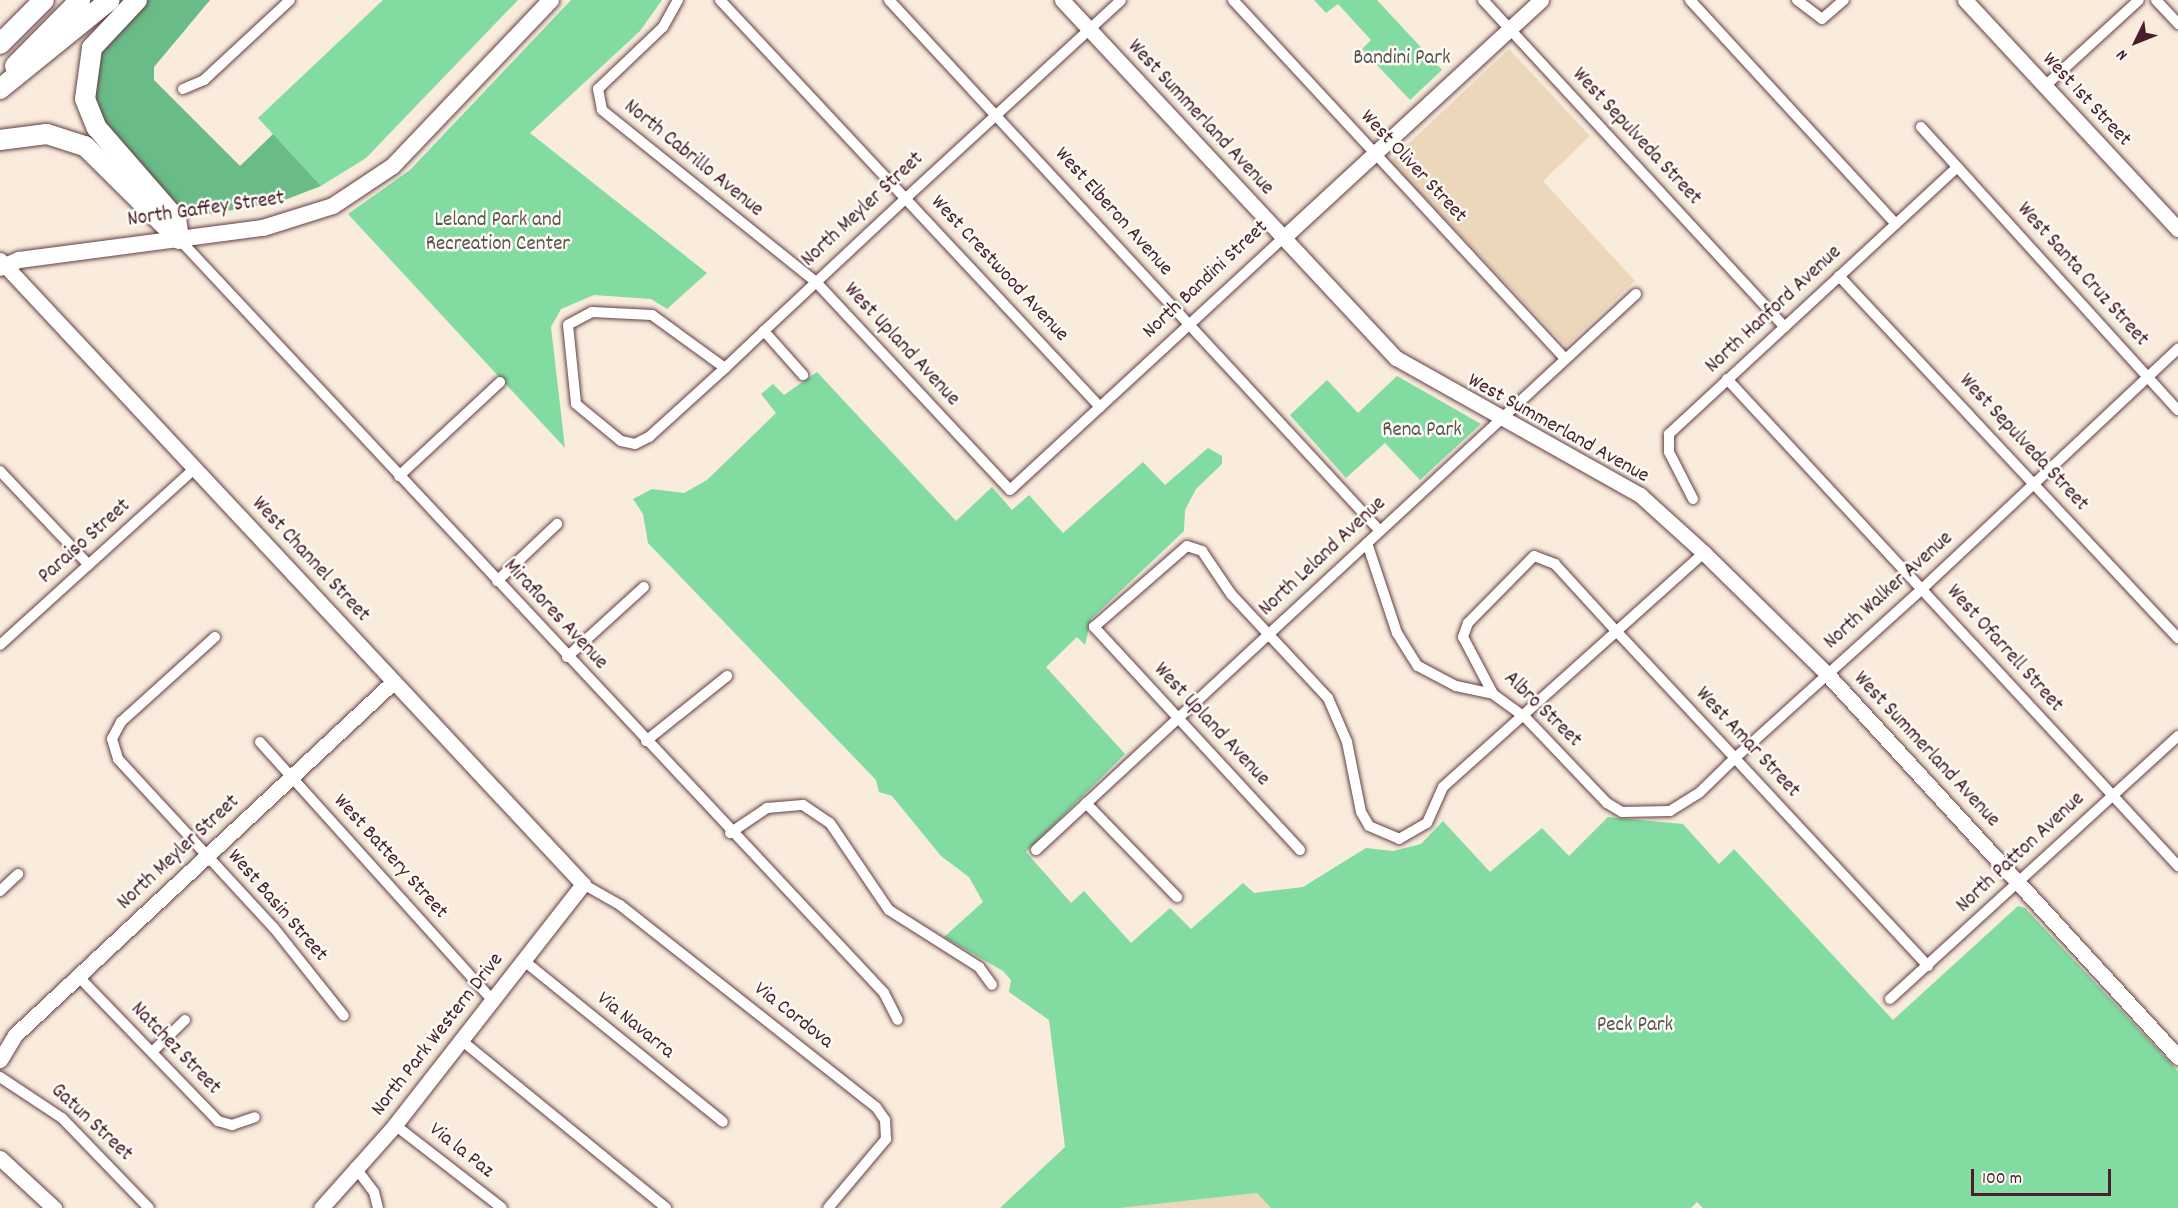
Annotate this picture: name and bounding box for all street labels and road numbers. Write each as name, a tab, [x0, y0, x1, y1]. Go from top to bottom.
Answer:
street label: West Summerland Avenue	[1121, 35, 1279, 201]
street label: West 1st Street	[2036, 48, 2136, 152]
street label: West Sepulveda Street	[1566, 63, 1706, 211]
street label: North Cabrillo Avenue	[618, 95, 768, 223]
street label: West Oliver Street	[1354, 105, 1472, 229]
street label: West Elberon Avenue	[1049, 142, 1177, 282]
street label: North Meyler Street	[797, 147, 929, 273]
street label: North Gaffey Street	[126, 187, 286, 233]
street label: West Crestwood Avenue	[925, 191, 1073, 347]
street label: West Santa Cruz Street	[2011, 198, 2153, 352]
street label: North Bandini Street	[1138, 215, 1274, 345]
street label: North Hanford Avenue	[1701, 241, 1847, 379]
street label: West Upland Avenue	[838, 278, 964, 412]
street label: West Summerland Avenue	[1463, 369, 1653, 489]
street label: West Sepulveda Street	[1953, 369, 2093, 517]
street label: West Channel Street	[246, 492, 374, 628]
street label: North Leland Avenue	[1254, 492, 1392, 622]
street label: Paraiso Street	[34, 494, 136, 590]
street label: North Walker Avenue	[1819, 527, 1959, 655]
street label: Miraflores Avenue	[497, 555, 613, 675]
street label: West Ofarrell Street	[1940, 580, 2068, 718]
street label: West Upland Avenue	[1148, 658, 1274, 792]
street label: Albro Street	[1498, 667, 1586, 753]
street label: West Summerland Avenue	[1847, 667, 2005, 833]
street label: West Amar Street	[1689, 682, 1805, 804]
street label: North Patton Avenue	[1952, 787, 2090, 919]
street label: West Battery Street	[327, 789, 453, 925]
street label: North Meyler Street	[113, 790, 245, 916]
street label: West Basin Street	[221, 845, 333, 967]
street label: North Park Western Drive	[366, 948, 510, 1122]
street label: Via Cordova	[748, 977, 838, 1055]
street label: Via Navarra	[591, 987, 679, 1065]
street label: Natchez Street	[125, 997, 225, 1101]
street label: Gatun Street	[45, 1079, 137, 1167]
street label: Via la Paz	[423, 1118, 499, 1184]

